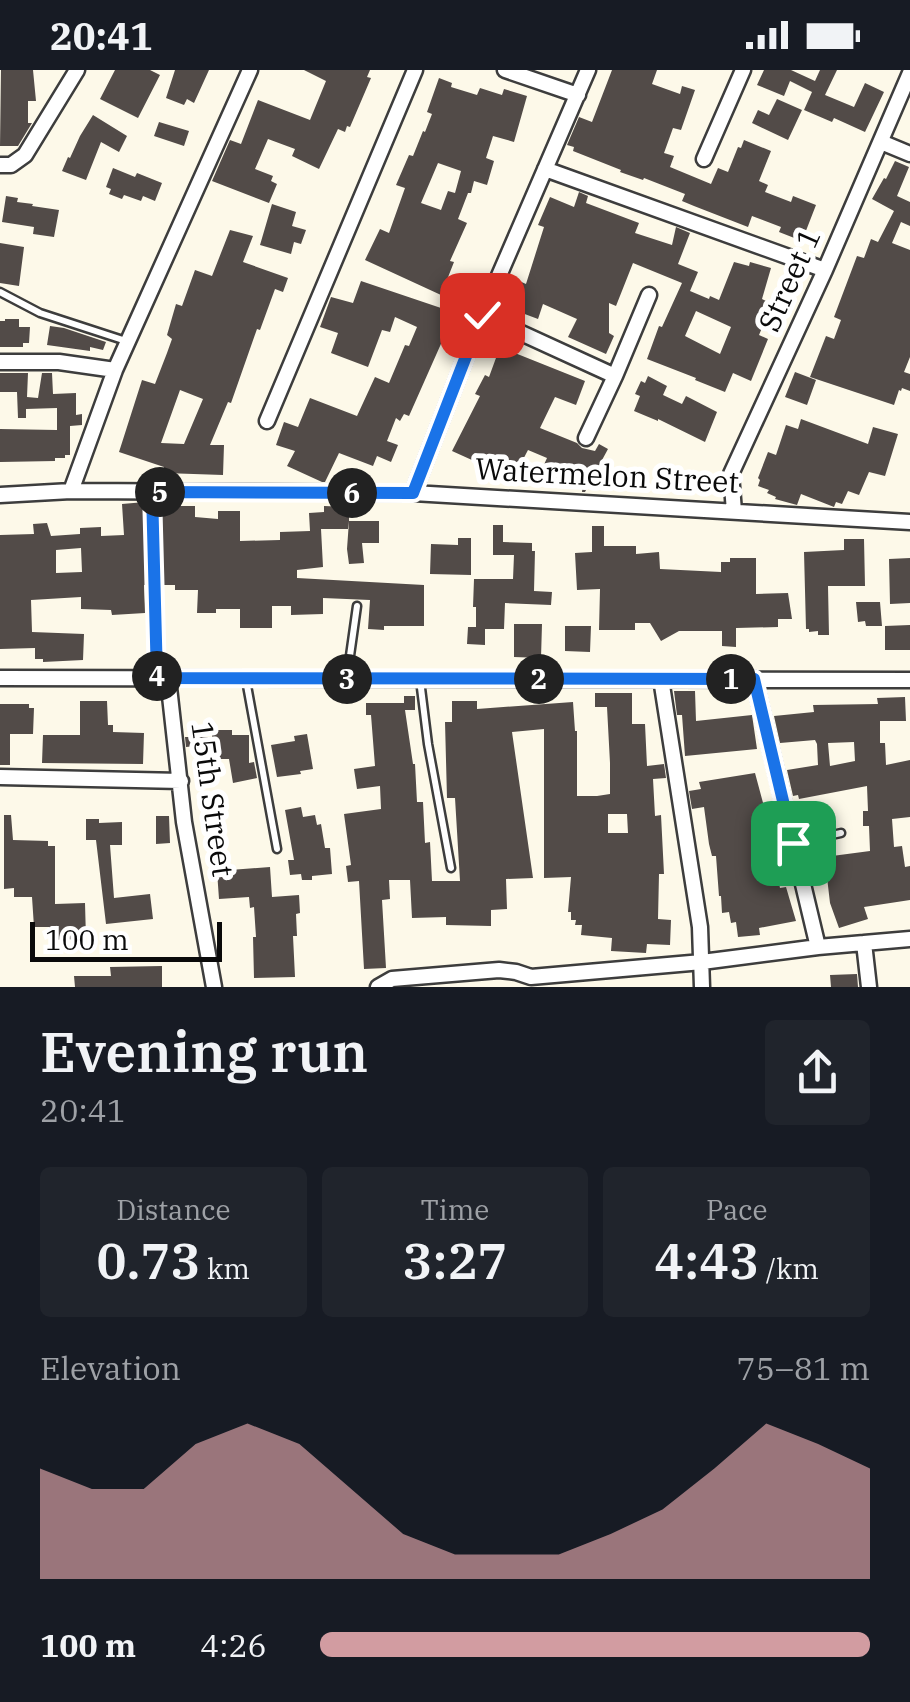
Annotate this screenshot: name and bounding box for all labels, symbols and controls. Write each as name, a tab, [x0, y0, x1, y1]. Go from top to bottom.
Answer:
text: 20:41	[50, 11, 153, 60]
street label: Street 1	[749, 222, 829, 337]
pin	[440, 273, 525, 358]
icon: check	[455, 288, 510, 343]
street label: Watermelon Street	[474, 448, 740, 501]
pin: 5	[135, 467, 185, 517]
pin: 6	[327, 468, 377, 518]
text: 5	[152, 473, 168, 510]
text: 6	[344, 474, 360, 511]
pin: 4	[132, 651, 182, 701]
pin: 3	[322, 654, 372, 704]
pin: 2	[514, 654, 564, 704]
pin: 1	[706, 654, 756, 704]
text: 4	[149, 657, 165, 694]
text: 3	[339, 660, 355, 697]
text: 2	[531, 660, 547, 697]
text: 1	[723, 660, 739, 697]
street label: 15th Street	[183, 719, 244, 879]
pin	[751, 801, 836, 886]
icon: arrive	[766, 816, 821, 871]
scale bar	[30, 917, 222, 961]
text: 100 m	[45, 921, 129, 958]
text: Evening run	[40, 1016, 368, 1087]
button: share	[765, 1020, 870, 1125]
text: 20:41	[40, 1089, 126, 1131]
text: Distance	[116, 1191, 230, 1228]
text: Time	[421, 1191, 489, 1228]
text: Pace	[706, 1191, 767, 1228]
text: 0.73	[97, 1228, 201, 1293]
text: 3:27	[403, 1228, 507, 1293]
text: 4:43	[654, 1228, 759, 1293]
text: km	[201, 1250, 250, 1287]
text: /km	[759, 1250, 819, 1287]
text: Elevation	[40, 1347, 181, 1389]
text: 75–81 m	[736, 1347, 870, 1389]
text: 100 m	[40, 1624, 136, 1666]
text: 4:26	[200, 1624, 267, 1666]

